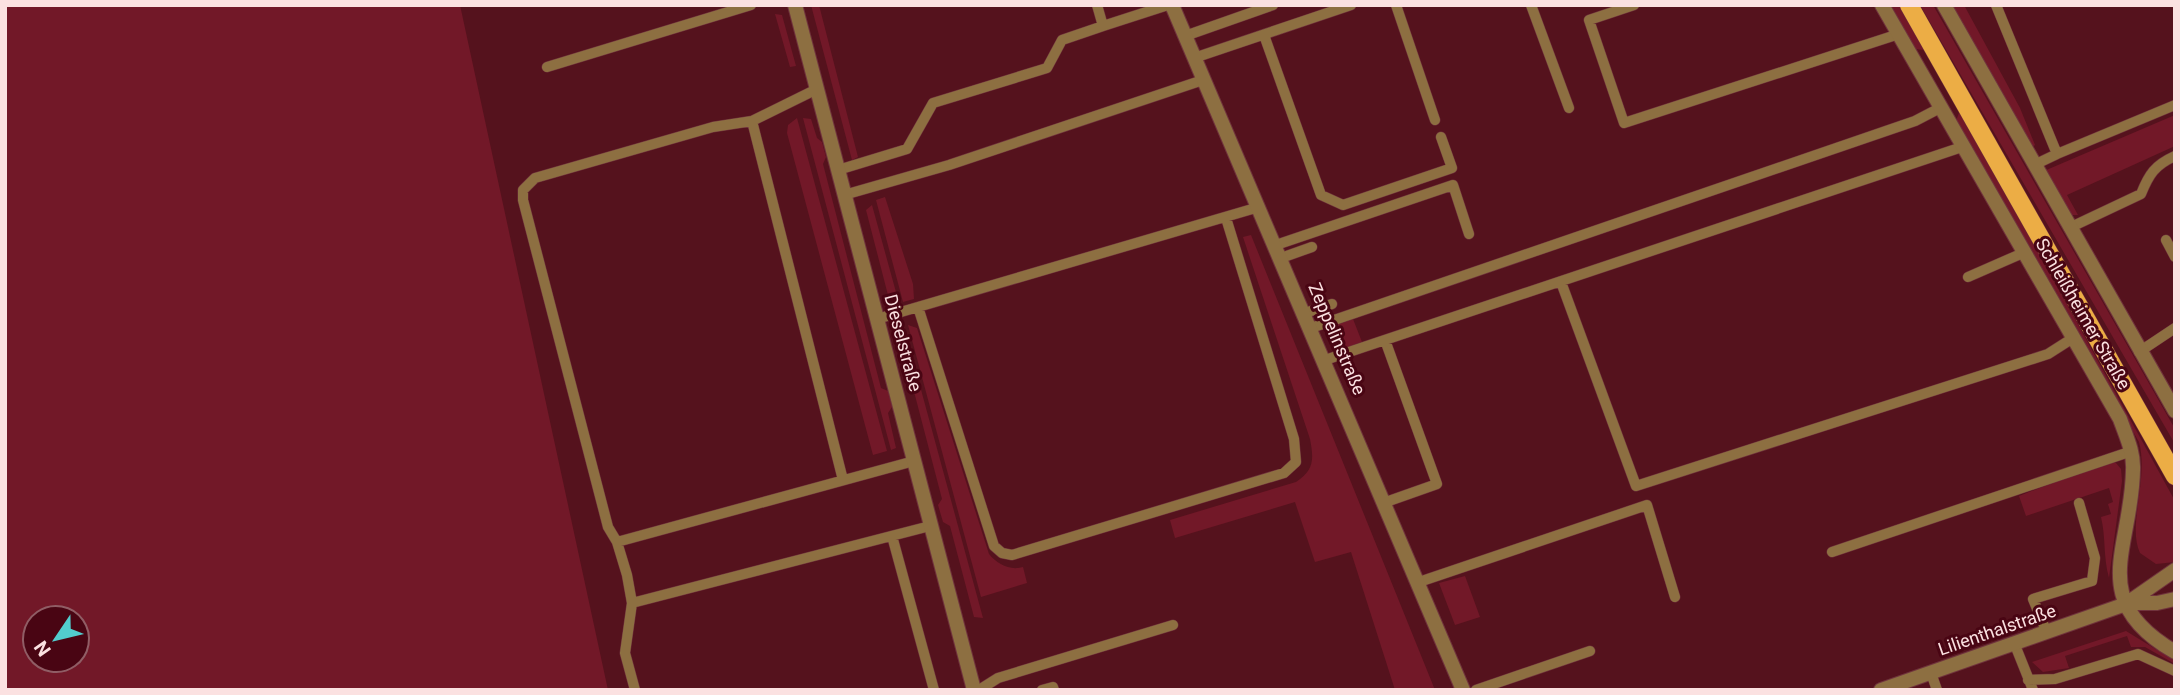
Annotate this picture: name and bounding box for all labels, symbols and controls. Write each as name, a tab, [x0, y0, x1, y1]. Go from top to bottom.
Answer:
street label: Schleißheimer Straße	[2032, 234, 2135, 393]
street label: Zeppelinstraße	[1304, 280, 1370, 398]
street label: Dieselstraße	[880, 292, 927, 394]
street label: Lilienthalstraße	[1935, 600, 2059, 660]
north arrow	[21, 604, 91, 674]
text: N	[29, 636, 56, 661]

